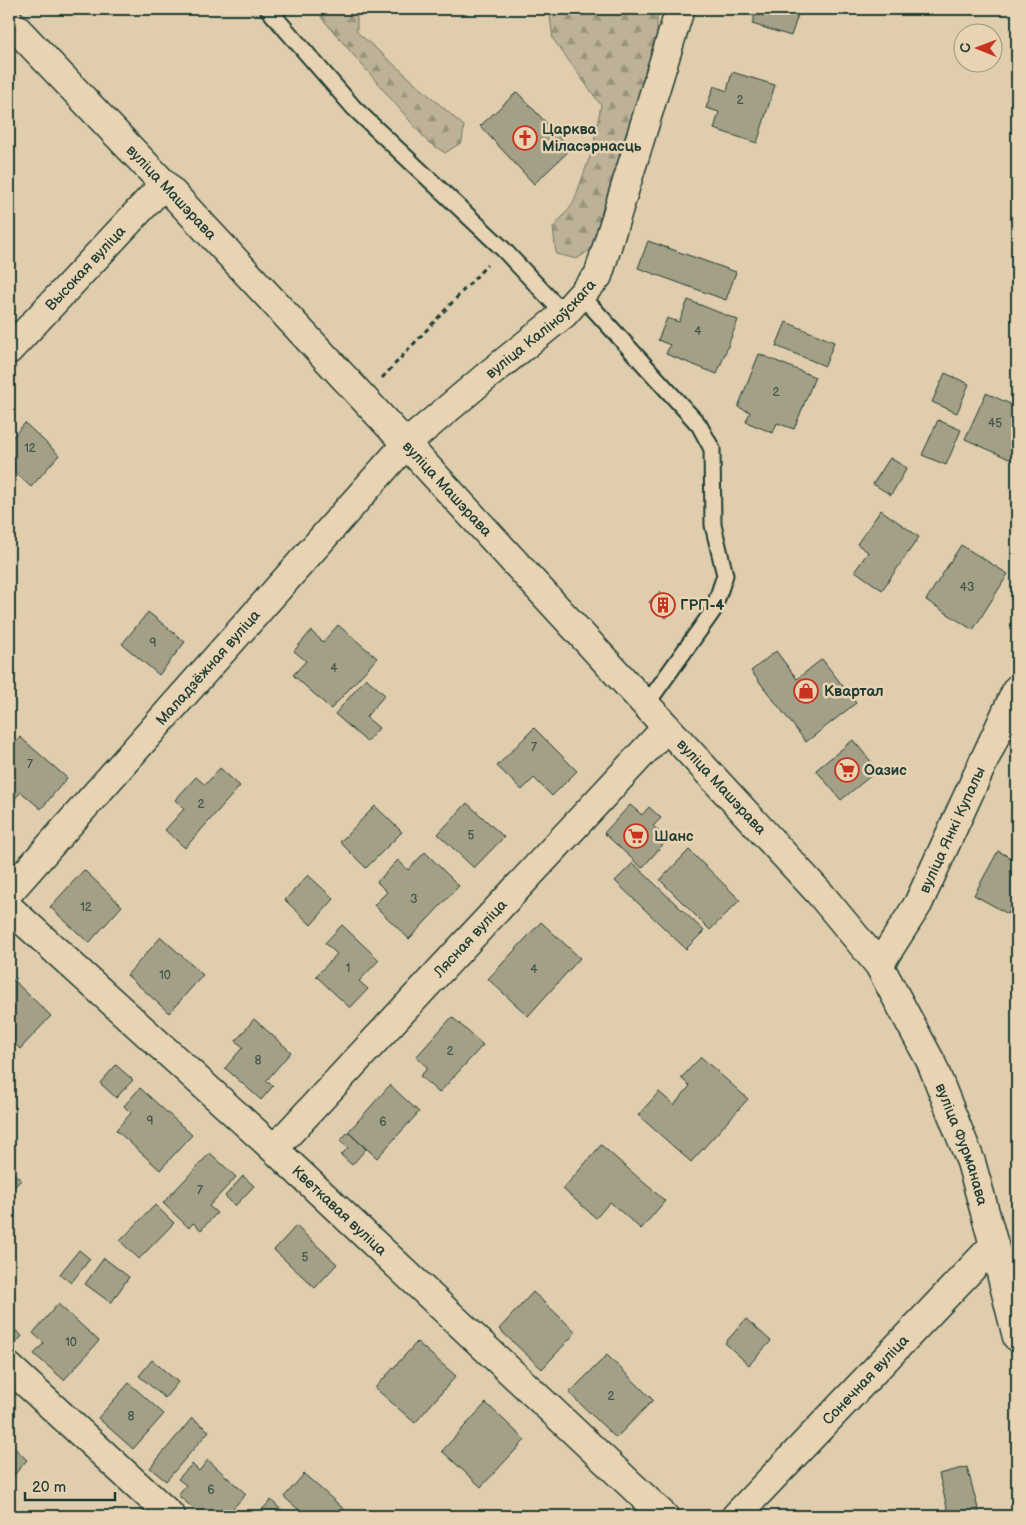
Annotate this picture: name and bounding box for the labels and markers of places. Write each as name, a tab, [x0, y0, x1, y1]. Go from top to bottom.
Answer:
place label: Царква Міласэрнасць	[542, 120, 642, 156]
church icon: Царква Міласэрнасць	[512, 125, 538, 151]
building icon: ГРП-4	[650, 592, 676, 618]
place label: ГРП-4	[680, 596, 725, 615]
shop icon: Квартал	[793, 678, 819, 704]
place label: Квартал	[824, 682, 884, 701]
supermarket icon: Оазис	[834, 757, 860, 783]
place label: Оазис	[864, 761, 907, 780]
supermarket icon: Шанс	[623, 823, 649, 849]
place label: Шанс	[654, 827, 694, 846]

